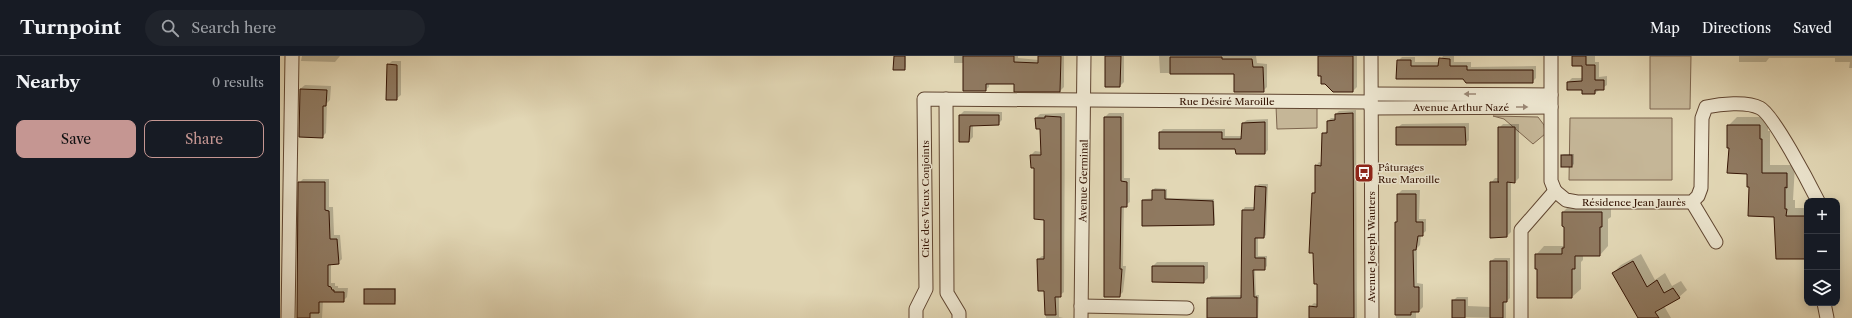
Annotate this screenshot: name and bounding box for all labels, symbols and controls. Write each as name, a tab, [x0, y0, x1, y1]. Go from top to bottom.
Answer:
search box	[145, 10, 425, 46]
text: Turnpoint	[20, 16, 121, 39]
icon: search	[159, 17, 181, 39]
text: Search here	[191, 18, 276, 37]
text: Map	[1650, 19, 1680, 37]
text: Directions	[1702, 19, 1771, 37]
text: Saved	[1793, 19, 1832, 37]
text: Nearby	[16, 72, 80, 92]
text: 0 results	[212, 74, 264, 90]
one-way arrow	[1463, 91, 1476, 97]
street label: Rue Désiré Maroille	[1179, 95, 1275, 108]
street label: Avenue Arthur Nazé	[1412, 101, 1509, 114]
one-way arrow	[1516, 104, 1529, 110]
button: Save	[16, 120, 136, 158]
button: Share	[144, 120, 264, 158]
street label: Avenue Germinal	[1076, 139, 1091, 224]
street label: Cité des Vieux Conjoints	[919, 140, 932, 258]
place label: Pâturages Rue Maroille	[1378, 161, 1440, 186]
bus stop icon: Pâturages Rue Maroille	[1353, 162, 1375, 184]
street label: Avenue Joseph Wauters	[1365, 191, 1378, 304]
street label: Résidence Jean Jaurès	[1582, 196, 1686, 209]
map controls	[1804, 198, 1840, 306]
button: +	[1804, 198, 1840, 234]
button: −	[1804, 234, 1840, 270]
button: layers	[1804, 270, 1840, 306]

